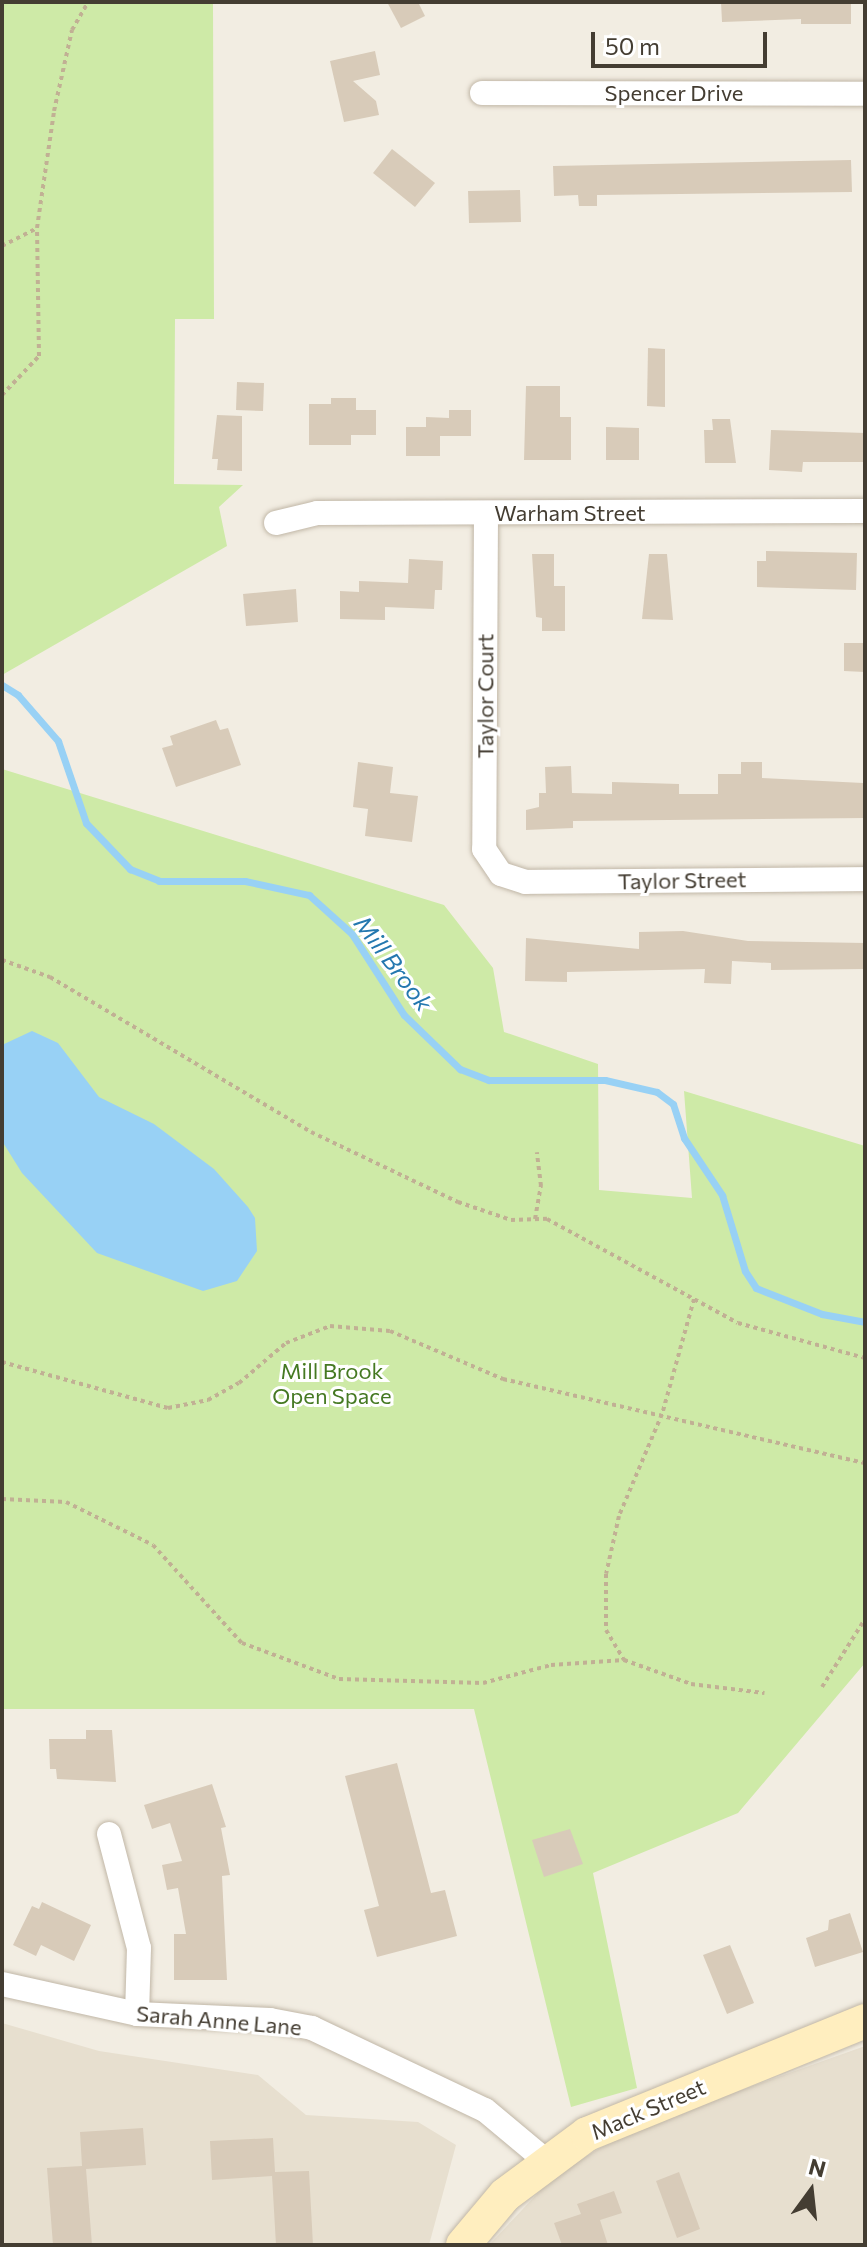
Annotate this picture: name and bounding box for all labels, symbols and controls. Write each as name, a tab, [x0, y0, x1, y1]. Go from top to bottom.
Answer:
scale bar	[595, 16, 771, 66]
text: 50 m	[605, 31, 660, 60]
street label: Spencer Drive	[605, 80, 743, 106]
street label: Warham Street	[494, 500, 646, 526]
street label: Taylor Court	[472, 634, 498, 758]
street label: Taylor Street	[617, 866, 747, 894]
water label: Mill Brook	[349, 909, 439, 1017]
park label: Mill Brook Open Space	[272, 1357, 392, 1408]
street label: Sarah Anne Lane	[135, 2000, 303, 2040]
street label: Mack Street	[587, 2073, 709, 2145]
north arrow	[771, 2151, 851, 2231]
text: N	[806, 2152, 829, 2183]

